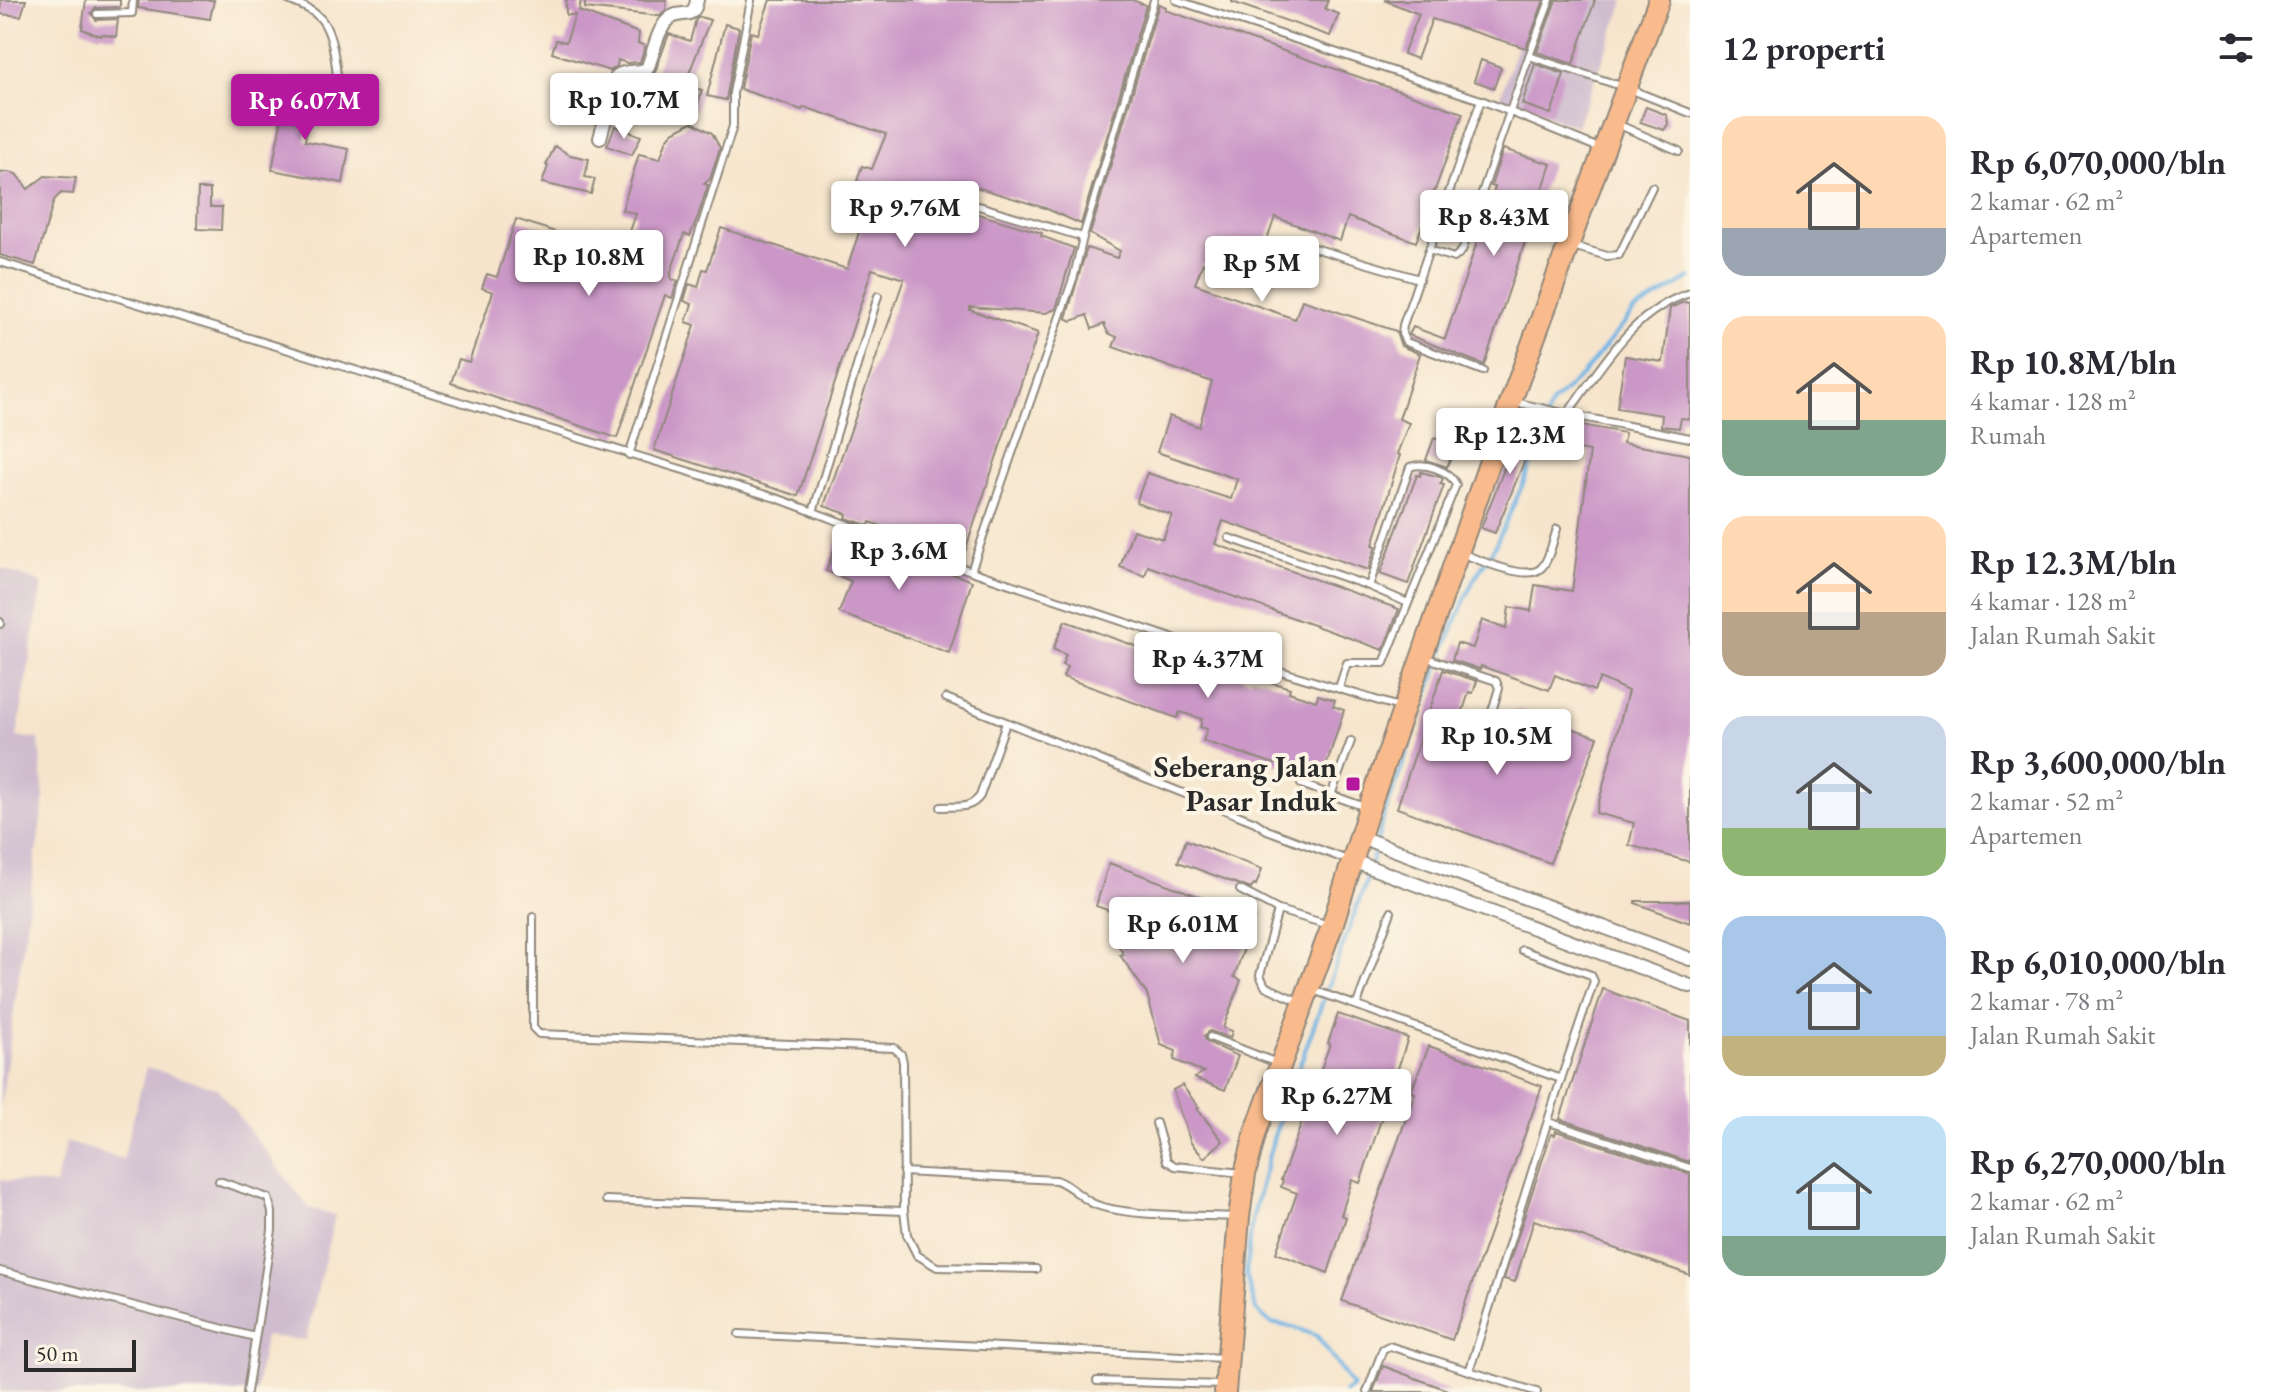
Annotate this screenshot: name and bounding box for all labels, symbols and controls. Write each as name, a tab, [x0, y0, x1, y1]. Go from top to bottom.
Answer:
text: 12 properti	[1722, 26, 1885, 70]
icon: filters	[2214, 26, 2258, 70]
pin: Rp 10.7M	[541, 73, 707, 141]
pin: Rp 6.07M	[222, 74, 388, 142]
text: Rp 10.7M	[568, 82, 680, 116]
text: Rp 6.07M	[249, 83, 361, 117]
text: Rp 6,070,000/bln	[1970, 140, 2226, 184]
icon: home	[1786, 148, 1882, 244]
pin: Rp 9.76M	[822, 181, 988, 249]
text: 2 kamar · 62 m²	[1970, 184, 2123, 218]
text: Rp 9.76M	[849, 190, 961, 224]
pin: Rp 8.43M	[1411, 190, 1577, 258]
text: Rp 8.43M	[1438, 199, 1550, 233]
text: Apartemen	[1970, 218, 2082, 252]
pin: Rp 10.8M	[506, 230, 672, 298]
pin: Rp 5M	[1206, 236, 1318, 304]
text: Rp 10.8M	[533, 239, 645, 273]
text: Rp 5M	[1223, 245, 1301, 279]
text: Rp 10.8M/bln	[1970, 340, 2177, 384]
icon: home	[1786, 348, 1882, 444]
text: 4 kamar · 128 m²	[1970, 384, 2136, 418]
pin: Rp 12.3M	[1427, 408, 1593, 476]
text: Rp 12.3M	[1454, 417, 1566, 451]
text: Rumah	[1970, 418, 2046, 452]
pin: Rp 3.6M	[825, 524, 973, 592]
text: Rp 3.6M	[850, 533, 948, 567]
text: Rp 12.3M/bln	[1970, 540, 2177, 584]
icon: home	[1786, 548, 1882, 644]
text: 4 kamar · 128 m²	[1970, 584, 2136, 618]
text: Jalan Rumah Sakit	[1970, 618, 2155, 652]
pin: Rp 4.37M	[1125, 632, 1291, 700]
text: Rp 4.37M	[1152, 641, 1264, 675]
pin: Rp 10.5M	[1414, 709, 1580, 777]
text: Rp 10.5M	[1441, 718, 1553, 752]
text: Rp 3,600,000/bln	[1970, 740, 2226, 784]
place label: Seberang Jalan Pasar Induk	[1154, 747, 1338, 820]
icon: home	[1786, 748, 1882, 844]
marker: Seberang Jalan Pasar Induk	[1344, 775, 1362, 793]
text: 2 kamar · 52 m²	[1970, 784, 2123, 818]
text: Apartemen	[1970, 818, 2082, 852]
pin: Rp 6.01M	[1100, 897, 1266, 965]
text: Rp 6.01M	[1127, 906, 1239, 940]
text: Rp 6,010,000/bln	[1970, 940, 2226, 984]
icon: home	[1786, 948, 1882, 1044]
text: 2 kamar · 78 m²	[1970, 984, 2123, 1018]
text: Jalan Rumah Sakit	[1970, 1018, 2155, 1052]
pin: Rp 6.27M	[1254, 1069, 1420, 1137]
text: Rp 6.27M	[1281, 1078, 1393, 1112]
text: Rp 6,270,000/bln	[1970, 1140, 2226, 1184]
icon: home	[1786, 1148, 1882, 1244]
text: 2 kamar · 62 m²	[1970, 1184, 2123, 1218]
text: Jalan Rumah Sakit	[1970, 1218, 2155, 1252]
scale bar	[24, 1336, 136, 1372]
text: 50 m	[36, 1339, 79, 1368]

